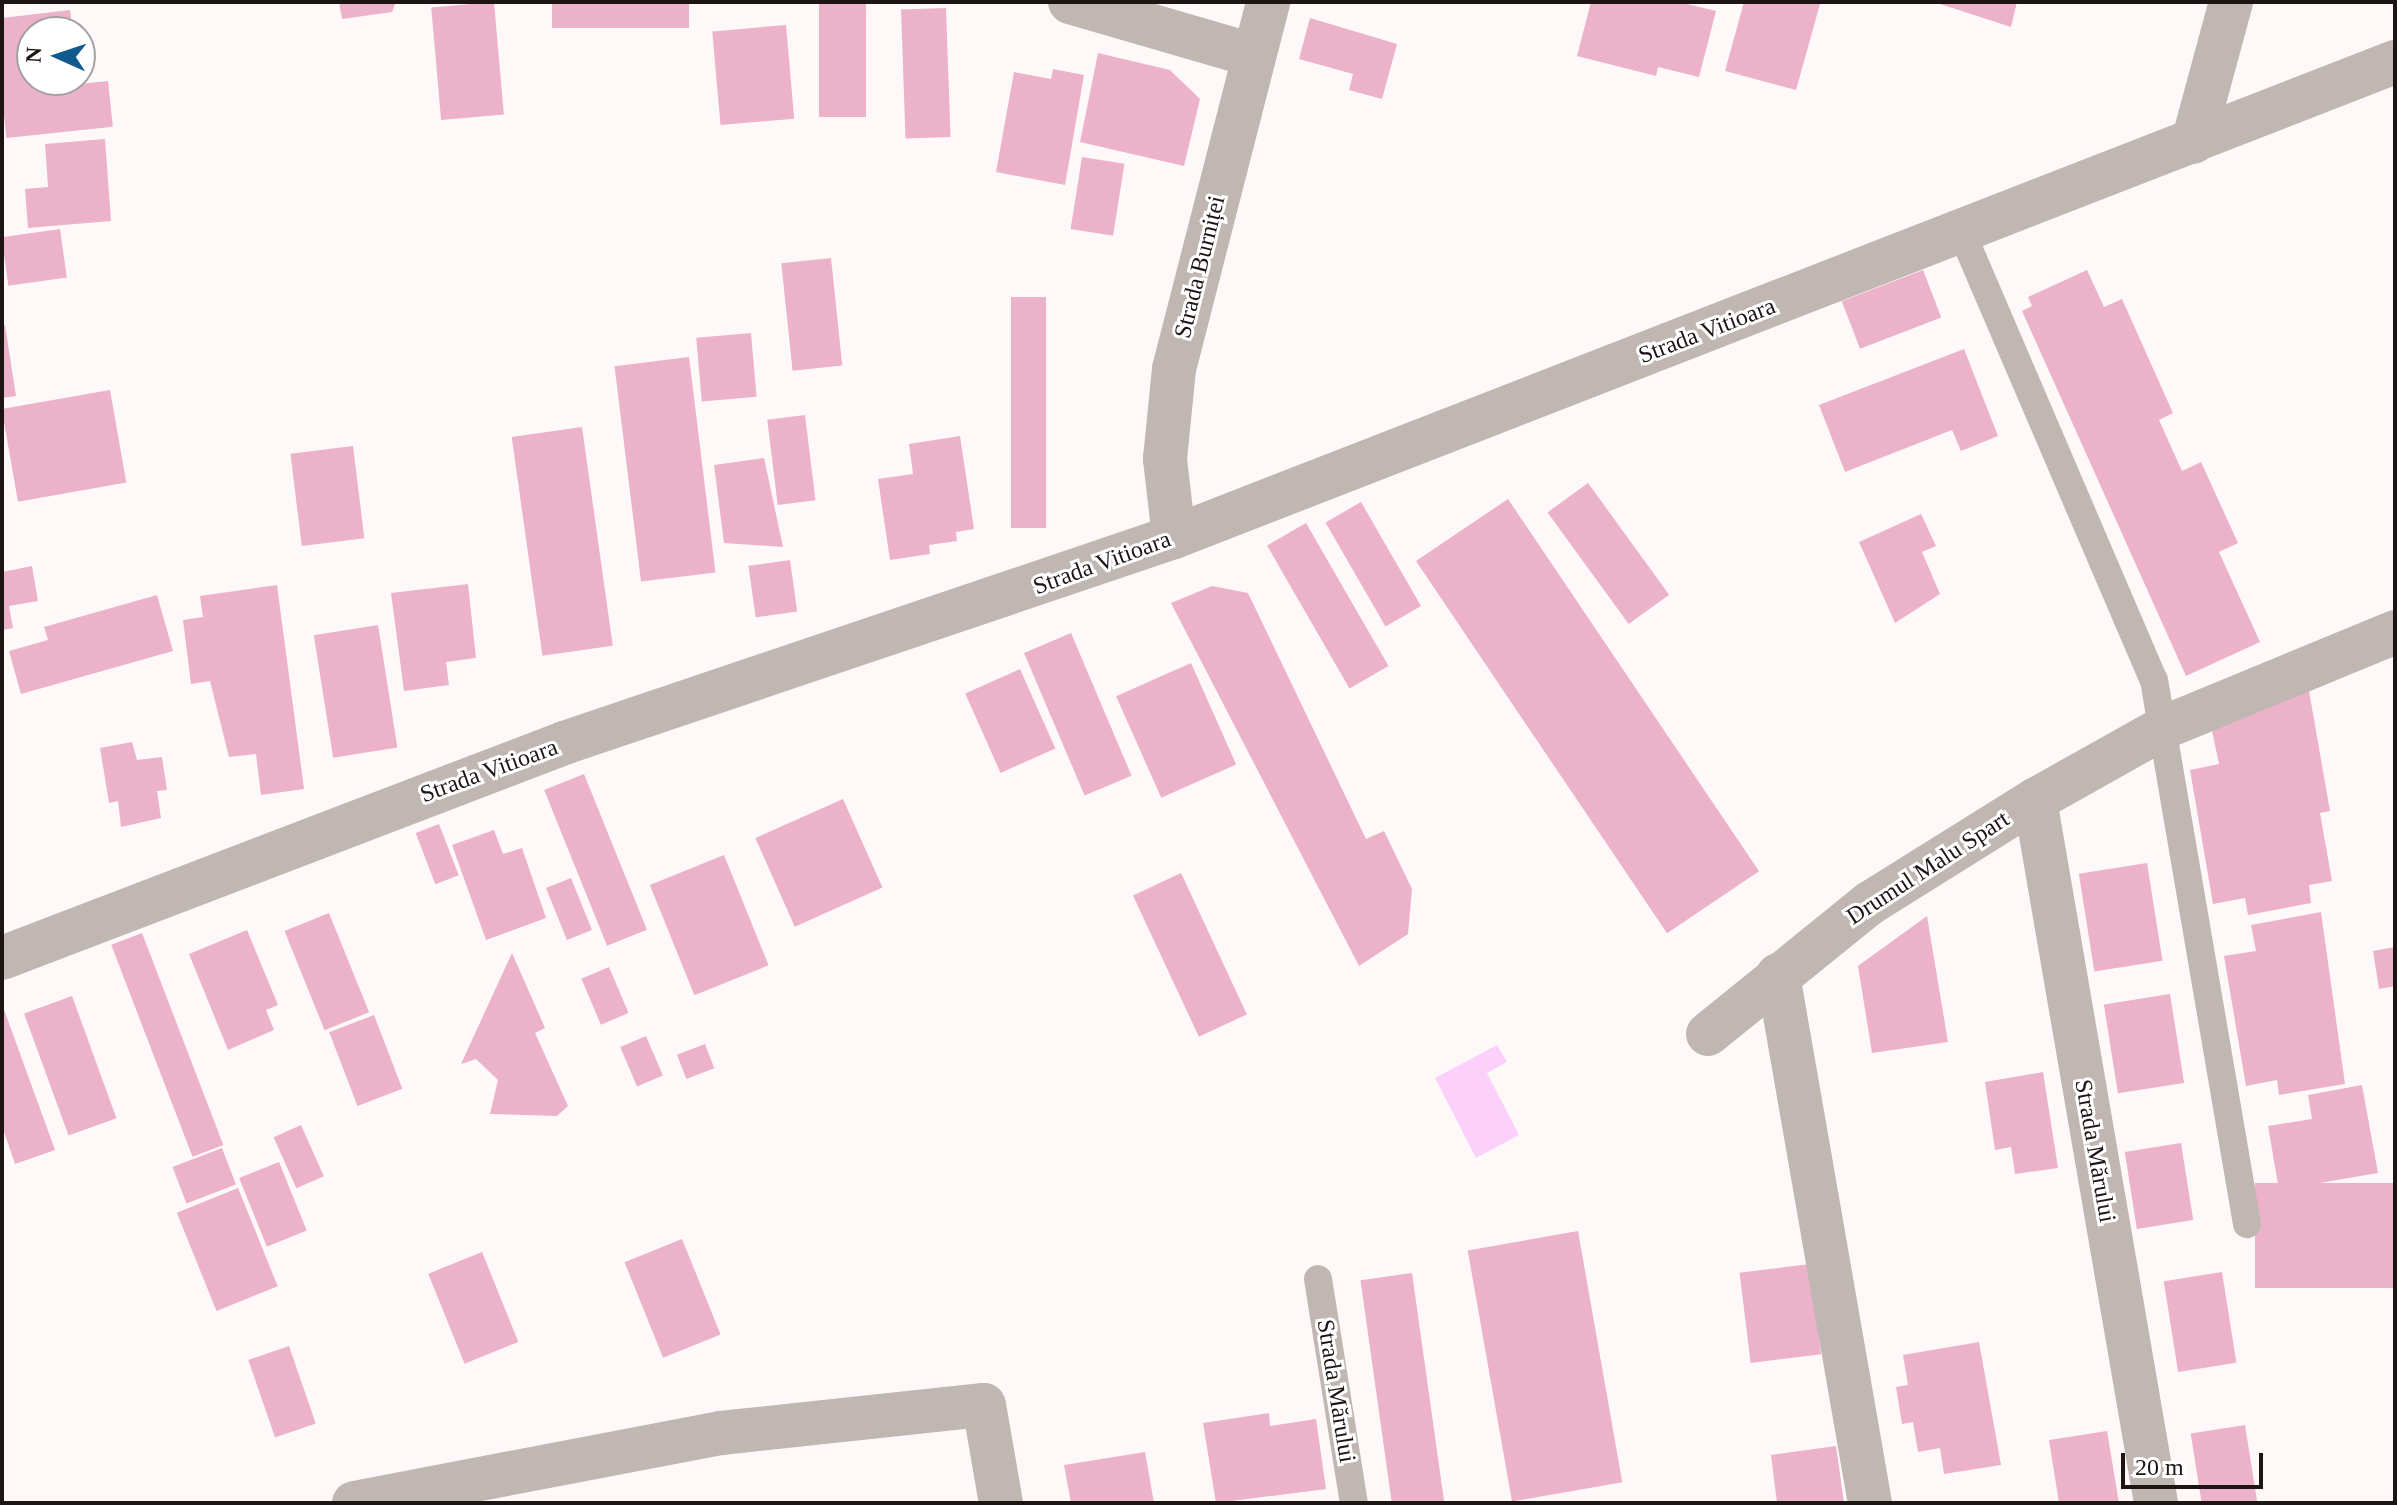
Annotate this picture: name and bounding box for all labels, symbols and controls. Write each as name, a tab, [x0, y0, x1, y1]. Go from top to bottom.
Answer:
north arrow	[16, 16, 96, 96]
text: N	[21, 46, 46, 63]
street label: Strada Burniței	[1168, 193, 1232, 341]
street label: Strada Vitioara	[1634, 292, 1780, 370]
street label: Strada Vitioara	[1029, 525, 1175, 601]
street label: Strada Vitioara	[416, 733, 562, 809]
street label: Drumul Malu Spart	[1841, 805, 2015, 931]
street label: Strada Mărului	[2068, 1077, 2122, 1225]
street label: Strada Mărului	[1310, 1317, 1362, 1465]
scale bar	[2125, 1437, 2267, 1487]
text: 20 m	[2135, 1454, 2184, 1480]

